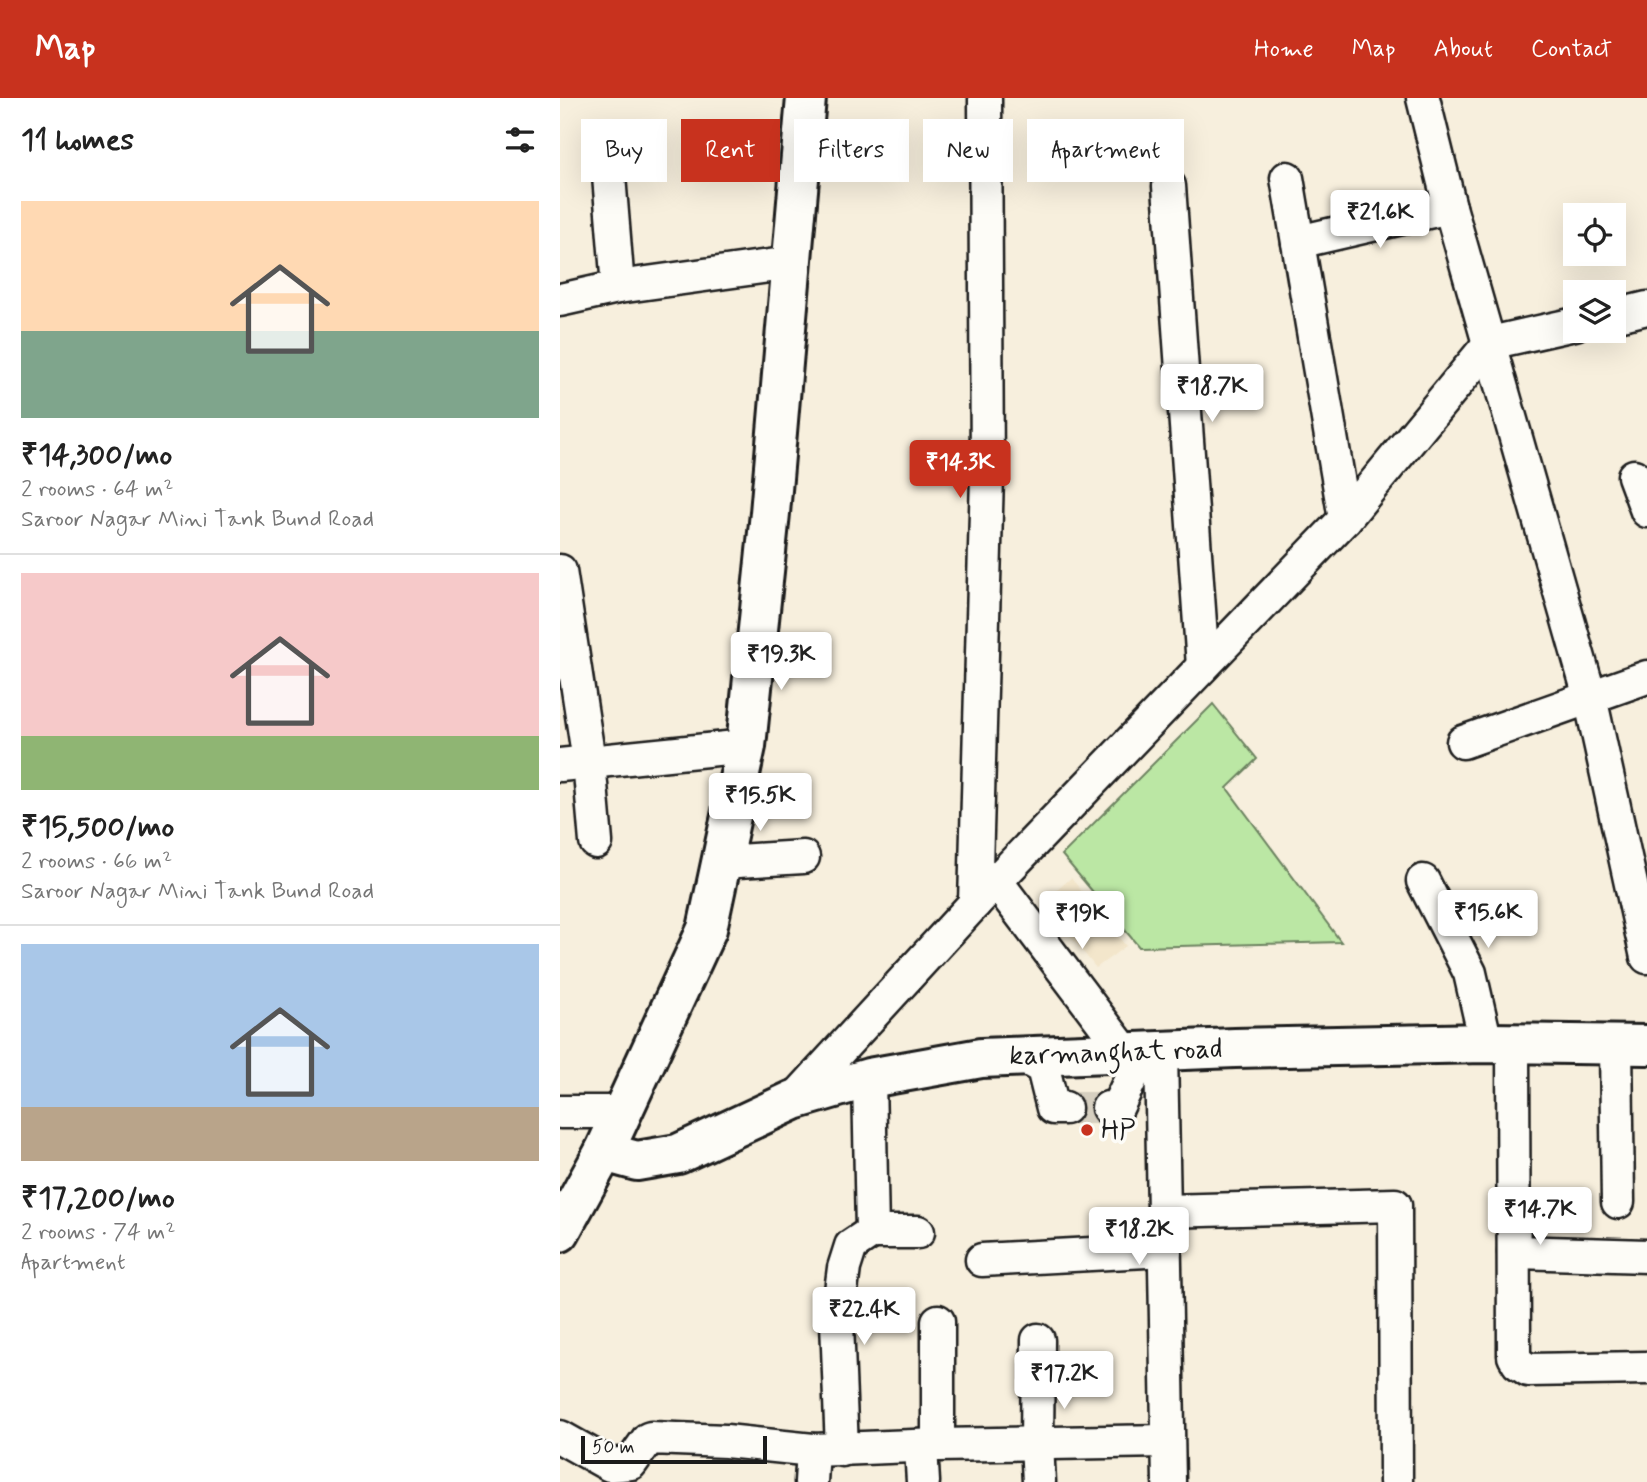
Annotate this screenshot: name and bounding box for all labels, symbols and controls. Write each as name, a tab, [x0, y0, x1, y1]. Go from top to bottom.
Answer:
text: Map	[35, 27, 95, 71]
text: Home	[1254, 34, 1314, 65]
text: Map	[1352, 34, 1396, 65]
text: About	[1434, 34, 1493, 65]
text: Contact	[1531, 34, 1612, 65]
chip: Buy	[581, 119, 667, 182]
chip: Rent	[681, 119, 780, 182]
chip: Filters	[794, 119, 909, 182]
chip: New	[923, 119, 1013, 182]
chip: Apartment	[1027, 119, 1184, 182]
text: 11 homes	[21, 121, 134, 160]
icon: filters	[501, 121, 539, 159]
pin: ₹21.6K	[1323, 190, 1437, 250]
text: ₹21.6K	[1346, 198, 1414, 228]
map controls	[1563, 203, 1626, 343]
button: locate	[1563, 203, 1626, 266]
icon: home	[217, 246, 343, 372]
button: layers	[1563, 280, 1626, 343]
pin: ₹18.7K	[1155, 364, 1269, 424]
text: ₹18.7K	[1176, 372, 1248, 402]
text: ₹14,300/mo	[21, 436, 172, 475]
pin: ₹14.3K	[903, 440, 1017, 500]
text: ₹14.3K	[926, 448, 994, 478]
text: 2 rooms · 64 m²	[21, 475, 173, 505]
text: Saroor Nagar Mini Tank Bund Road	[21, 505, 374, 535]
icon: home	[217, 618, 343, 744]
pin: ₹19.3K	[724, 632, 838, 692]
text: ₹19.3K	[747, 640, 815, 670]
pin: ₹15.5K	[703, 774, 817, 833]
text: ₹15.5K	[725, 781, 795, 811]
text: ₹15,500/mo	[21, 808, 174, 847]
text: 2 rooms · 66 m²	[21, 847, 172, 877]
text: Saroor Nagar Mini Tank Bund Road	[21, 877, 374, 907]
pin: ₹15.6K	[1431, 890, 1545, 950]
pin: ₹19K	[1041, 892, 1123, 951]
text: ₹15.6K	[1454, 898, 1522, 928]
text: ₹19K	[1055, 899, 1109, 929]
icon: home	[217, 989, 343, 1115]
street label: karmanghat road	[1009, 1031, 1223, 1078]
place label: HP	[1101, 1112, 1135, 1149]
marker: HP	[1079, 1122, 1095, 1138]
text: ₹17,200/mo	[21, 1179, 175, 1218]
pin: ₹14.7K	[1483, 1188, 1597, 1247]
text: ₹14.7K	[1504, 1195, 1576, 1225]
pin: ₹18.2K	[1082, 1208, 1196, 1267]
text: ₹18.2K	[1105, 1215, 1173, 1245]
text: 2 rooms · 74 m²	[21, 1218, 176, 1248]
text: Apartment	[21, 1248, 126, 1278]
pin: ₹22.4K	[807, 1288, 921, 1347]
text: ₹22.4K	[829, 1295, 899, 1325]
pin: ₹17.2K	[1007, 1352, 1121, 1411]
text: ₹17.2K	[1030, 1359, 1098, 1389]
scale bar	[581, 1433, 766, 1465]
text: 50 m	[592, 1435, 635, 1460]

